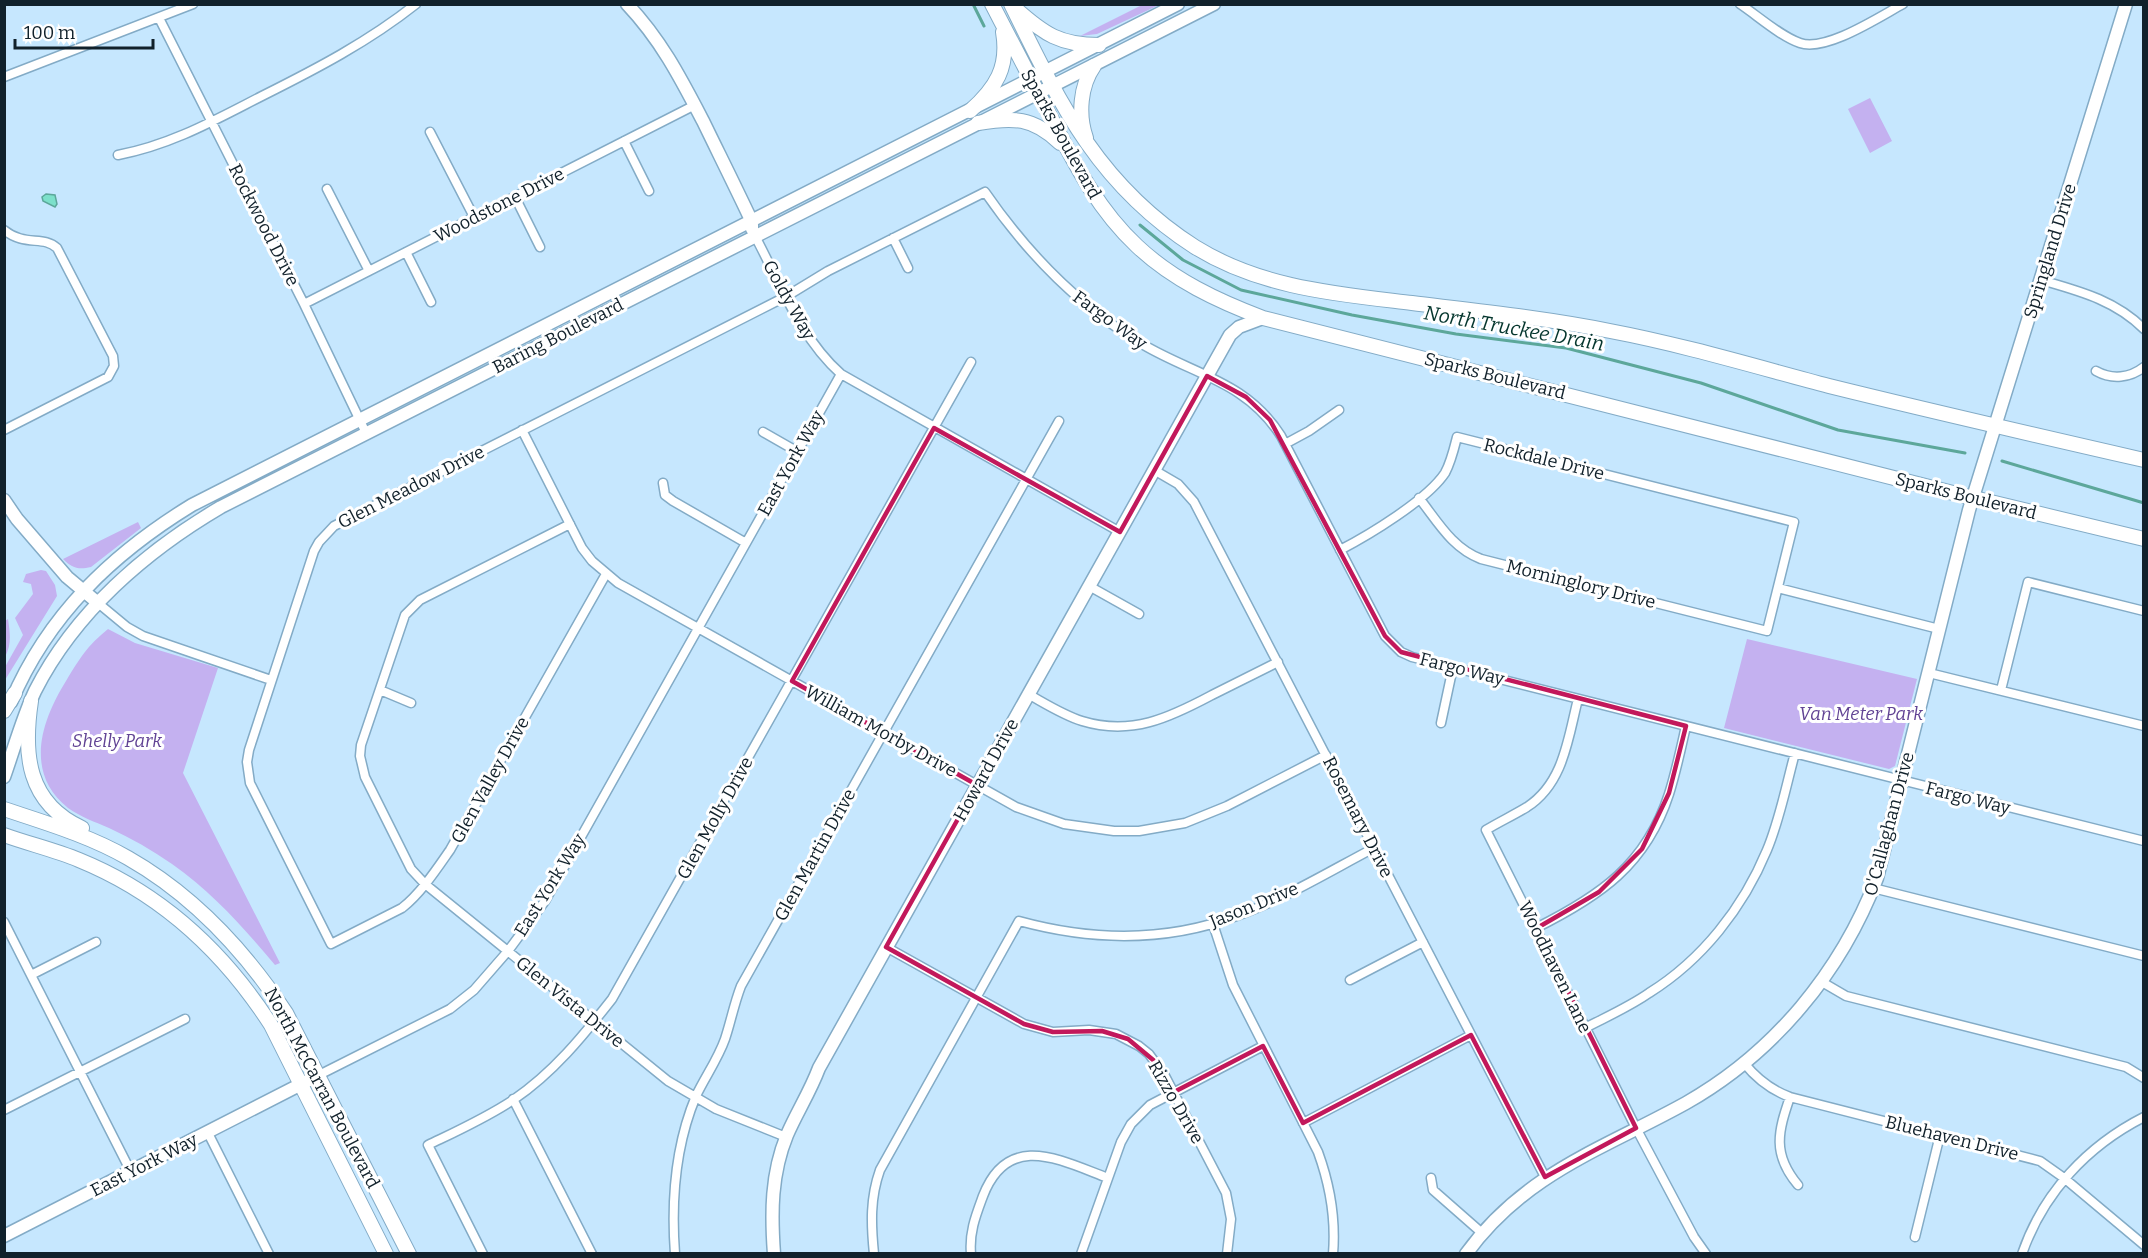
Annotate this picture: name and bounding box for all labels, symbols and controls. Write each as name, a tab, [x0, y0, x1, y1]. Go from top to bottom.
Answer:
scale bar	[15, 12, 153, 50]
text: 100 m	[24, 22, 75, 44]
street label: Sparks Boulevard	[1016, 65, 1106, 203]
street label: Rockwood Drive	[224, 160, 304, 290]
street label: Woodstone Drive	[430, 163, 568, 247]
street label: Springland Drive	[2019, 181, 2081, 321]
street label: Goldy Way	[758, 256, 820, 344]
street label: Fargo Way	[1069, 286, 1152, 355]
street label: Baring Boulevard	[489, 293, 627, 378]
water label: North Truckee Drain	[1422, 300, 1606, 356]
street label: Sparks Boulevard	[1422, 348, 1568, 404]
street label: East York Way	[753, 406, 829, 520]
street label: Rockdale Drive	[1481, 433, 1607, 485]
street label: Glen Meadow Drive	[334, 441, 488, 533]
street label: Sparks Boulevard	[1893, 468, 2039, 524]
street label: Morninglory Drive	[1504, 555, 1658, 613]
street label: Fargo Way	[1417, 648, 1507, 690]
street label: William Morby Drive	[801, 680, 961, 782]
park label: Van Meter Park	[1799, 703, 1923, 725]
street label: Glen Valley Drive	[446, 713, 534, 847]
street label: Howard Drive	[949, 715, 1023, 825]
park label: Shelly Park	[72, 730, 162, 752]
street label: O'Callaghan Drive	[1859, 750, 1919, 898]
street label: Glen Molly Drive	[672, 753, 758, 883]
street label: Rosemary Drive	[1318, 753, 1398, 881]
street label: Fargo Way	[1923, 777, 2013, 819]
street label: Glen Martin Drive	[770, 785, 860, 925]
street label: East York Way	[510, 829, 591, 940]
street label: Jason Drive	[1205, 877, 1302, 933]
street label: Woodhaven Lane	[1514, 898, 1596, 1036]
street label: Glen Vista Drive	[511, 952, 629, 1052]
street label: North McCarran Boulevard	[260, 984, 384, 1192]
street label: Rizzo Drive	[1143, 1056, 1209, 1148]
street label: Bluehaven Drive	[1883, 1111, 2021, 1165]
street label: East York Way	[87, 1128, 202, 1201]

